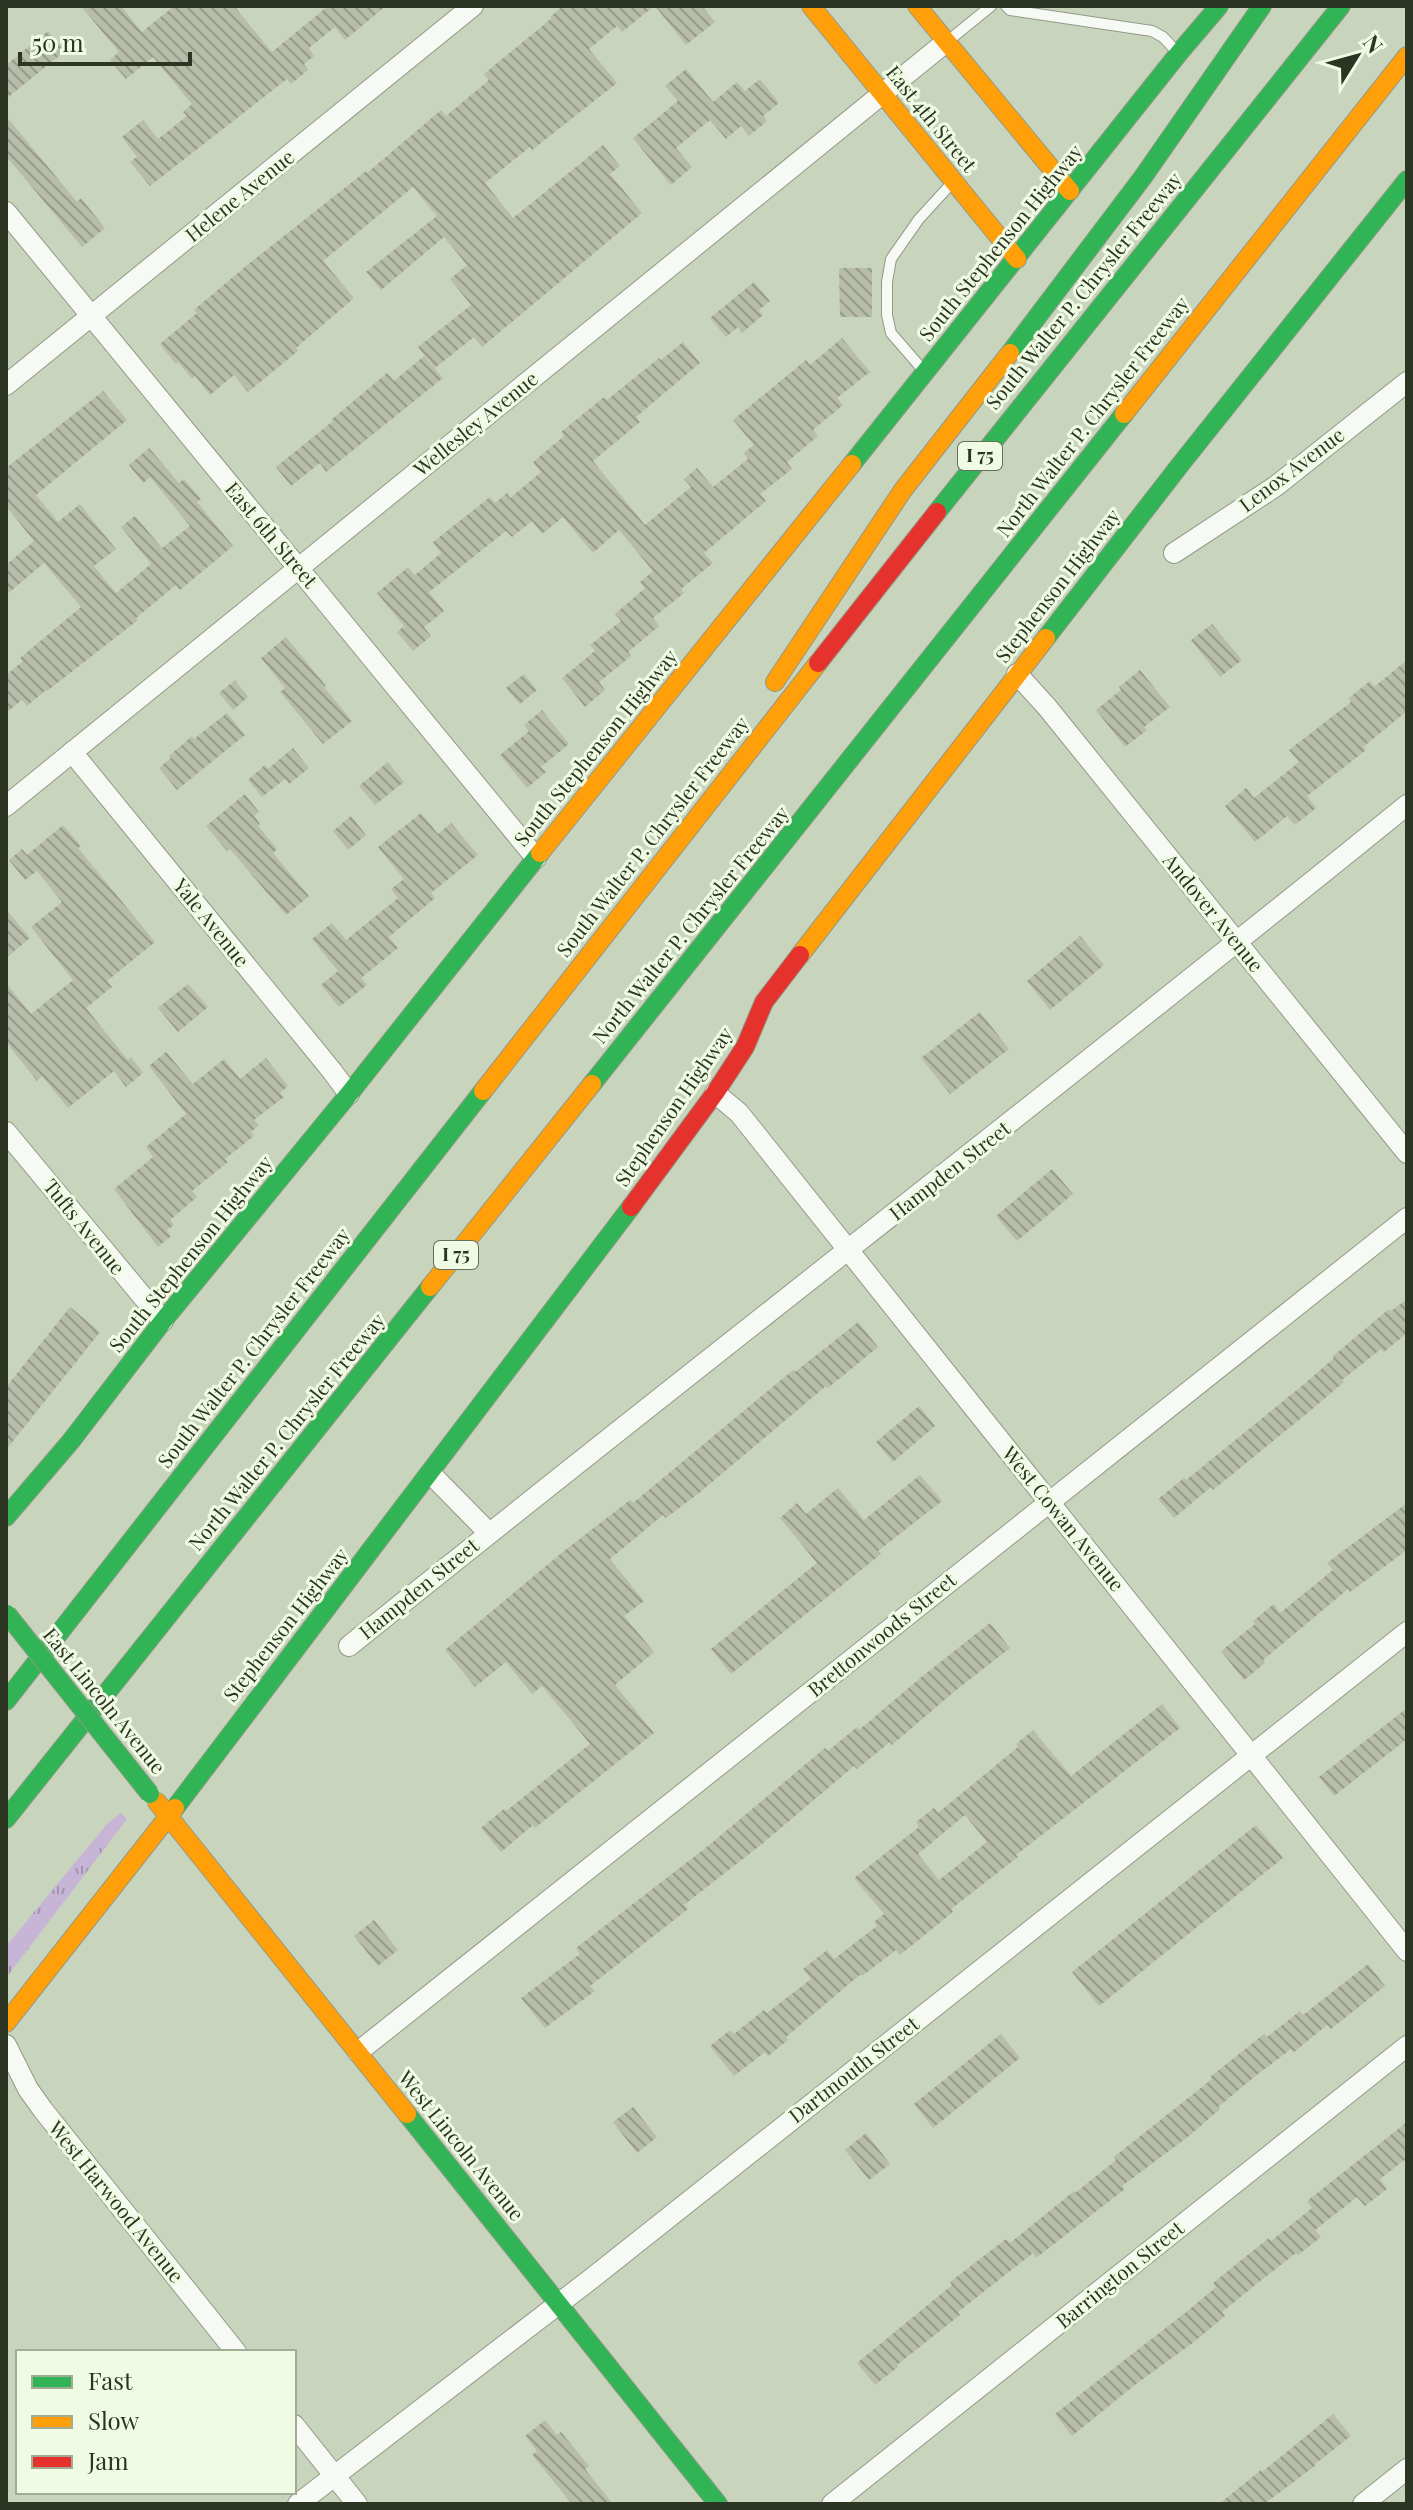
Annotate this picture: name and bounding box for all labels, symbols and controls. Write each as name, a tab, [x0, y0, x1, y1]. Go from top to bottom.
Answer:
scale bar	[20, 16, 190, 66]
north arrow	[1317, 16, 1397, 96]
text: 50 m	[32, 26, 84, 58]
text: N	[1357, 28, 1391, 59]
street label: East 4th Street	[881, 59, 984, 178]
street label: South Stephenson Highway	[912, 138, 1088, 346]
street label: Helene Avenue	[179, 143, 299, 247]
street label: South Walter P. Chrysler Freeway	[979, 166, 1187, 414]
street label: North Walter P. Chrysler Freeway	[989, 290, 1194, 542]
street label: Wellesley Avenue	[407, 364, 543, 482]
street label: Lenox Avenue	[1233, 420, 1349, 517]
road number: I 75	[958, 442, 1002, 470]
street label: East 6th Street	[220, 475, 325, 593]
street label: Stephenson Highway	[988, 502, 1126, 668]
street label: South Stephenson Highway	[507, 643, 683, 851]
street label: South Walter P. Chrysler Freeway	[549, 710, 754, 962]
street label: North Walter P. Chrysler Freeway	[586, 800, 794, 1048]
street label: Andover Avenue	[1157, 846, 1270, 977]
street label: Yale Avenue	[168, 871, 256, 972]
street label: Stephenson Highway	[608, 1021, 738, 1191]
street label: Hampden Street	[883, 1113, 1016, 1226]
street label: South Stephenson Highway	[102, 1149, 278, 1357]
street label: Tufts Avenue	[38, 1173, 132, 1279]
street label: South Walter P. Chrysler Freeway	[150, 1221, 355, 1473]
road number: I 75	[434, 1241, 478, 1269]
street label: North Walter P. Chrysler Freeway	[182, 1307, 390, 1555]
street label: West Cowan Avenue	[997, 1439, 1131, 1596]
street label: Hampden Street	[353, 1531, 484, 1645]
street label: Stephenson Highway	[216, 1541, 354, 1707]
street label: Brettonwoods Street	[801, 1565, 962, 1702]
street label: East Lincoln Avenue	[38, 1621, 173, 1779]
street label: Dartmouth Street	[782, 2009, 924, 2128]
street label: West Lincoln Avenue	[393, 2064, 531, 2226]
street label: West Harwood Avenue	[43, 2114, 191, 2287]
street label: Barrington Street	[1050, 2213, 1189, 2334]
legend	[16, 2350, 296, 2494]
text: Fast	[88, 2364, 133, 2396]
text: Slow	[88, 2404, 140, 2436]
text: Jam	[87, 2444, 129, 2476]

